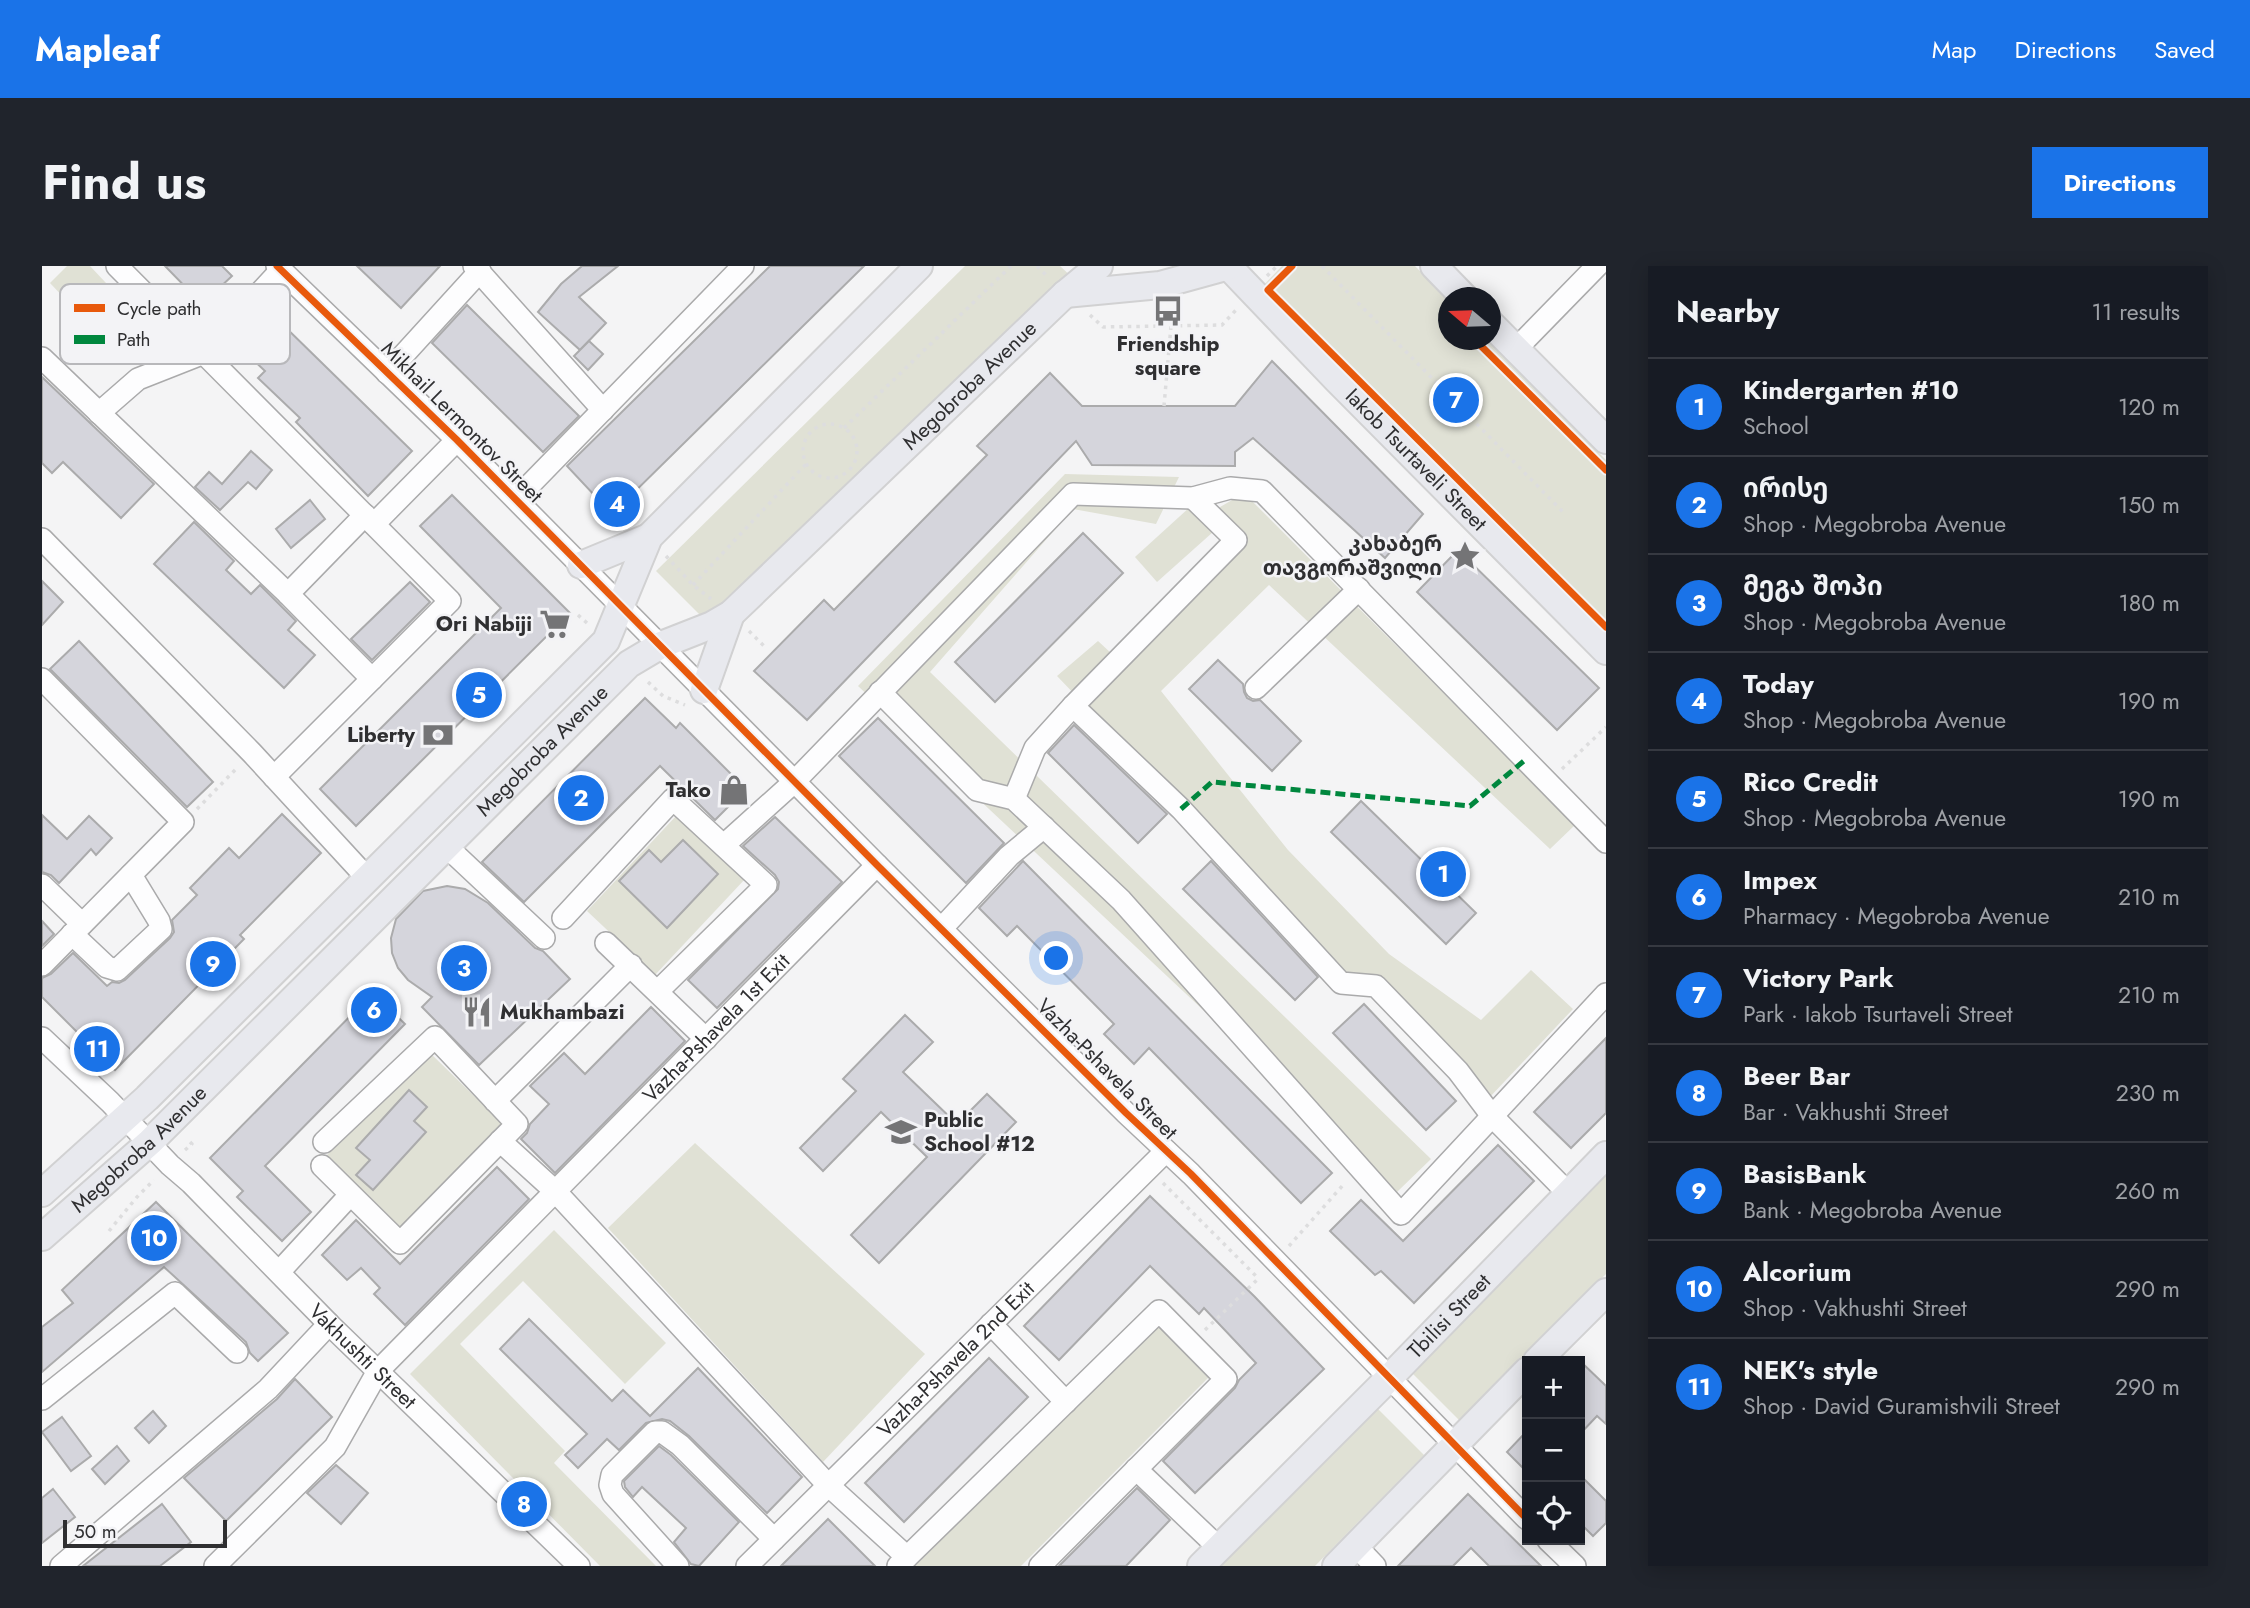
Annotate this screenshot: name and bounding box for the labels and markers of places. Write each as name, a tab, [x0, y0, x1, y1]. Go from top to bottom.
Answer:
bus stop icon: Friendship square	[1151, 294, 1185, 328]
place label: Friendship square	[1117, 329, 1220, 383]
pin: 7	[1433, 374, 1479, 426]
pin: 4	[594, 478, 640, 530]
place label: კახაბერ თავგორაშვილი	[1263, 529, 1442, 583]
place icon: კახაბერ თავგორაშვილი	[1448, 539, 1482, 573]
supermarket icon: Ori Nabiji	[538, 607, 572, 641]
place label: Ori Nabiji	[436, 609, 532, 639]
pin: 5	[456, 669, 502, 721]
bank icon: Liberty	[421, 718, 455, 752]
place label: Liberty	[347, 720, 416, 750]
pin: 2	[558, 772, 604, 824]
shop icon: Tako	[717, 773, 751, 807]
place label: Tako	[666, 775, 711, 805]
pin: 1	[1420, 848, 1466, 900]
pin: 9	[190, 938, 236, 990]
pin: 3	[441, 942, 487, 994]
pin: 6	[351, 984, 397, 1036]
restaurant icon: Mukhambazi	[460, 995, 494, 1029]
place label: Mukhambazi	[500, 997, 624, 1027]
pin: 11	[74, 1023, 120, 1075]
place label: Public School #12	[924, 1105, 1035, 1159]
school or university icon: Public School #12	[884, 1115, 918, 1149]
pin: 10	[131, 1212, 177, 1264]
pin: 8	[501, 1478, 547, 1530]

